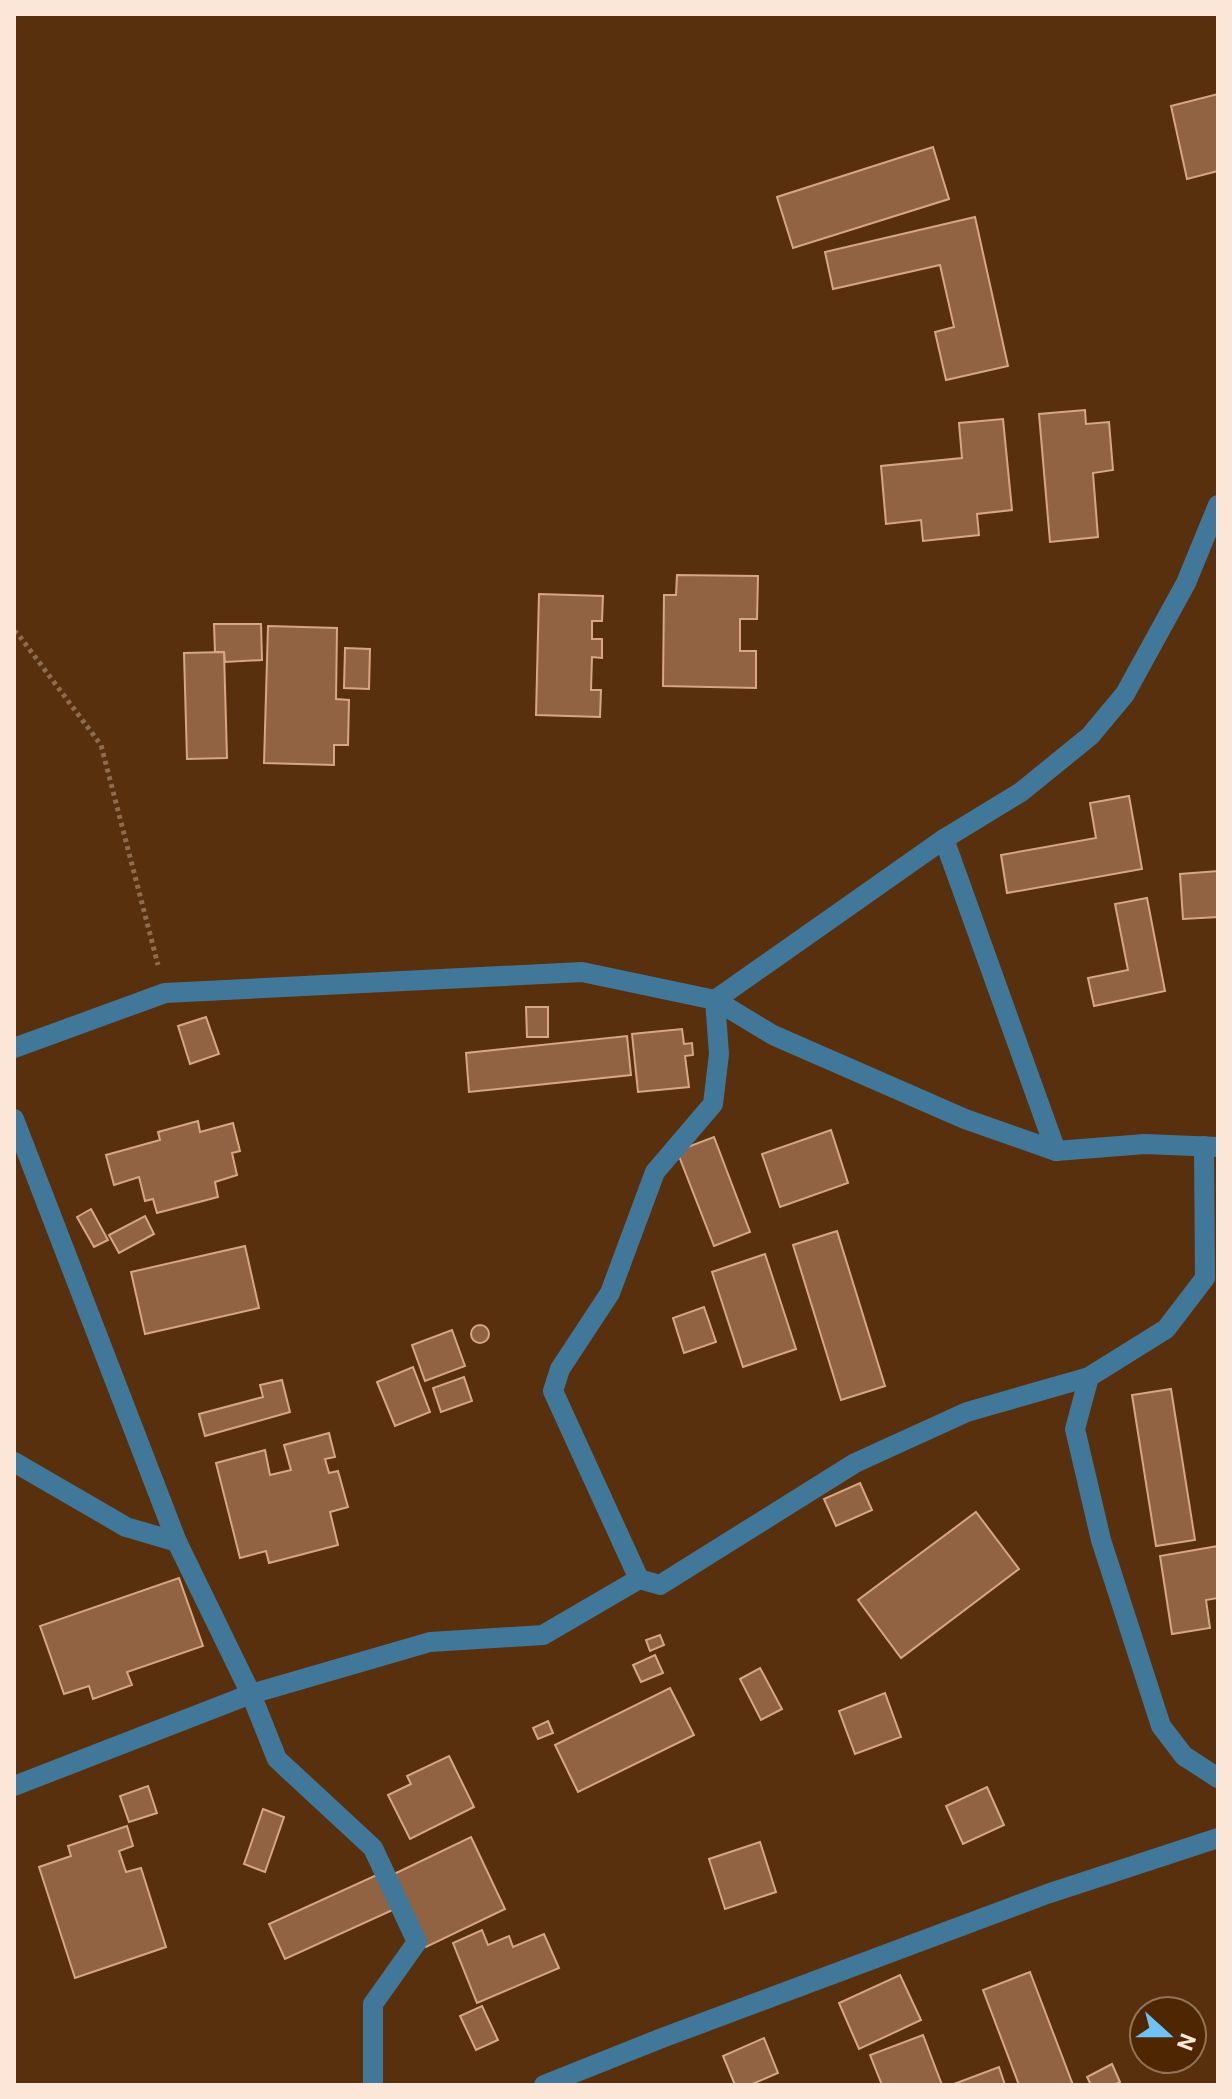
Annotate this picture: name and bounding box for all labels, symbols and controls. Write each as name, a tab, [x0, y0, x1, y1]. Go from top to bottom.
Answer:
north arrow	[1128, 1995, 1208, 2075]
text: N	[1172, 2030, 1201, 2054]

